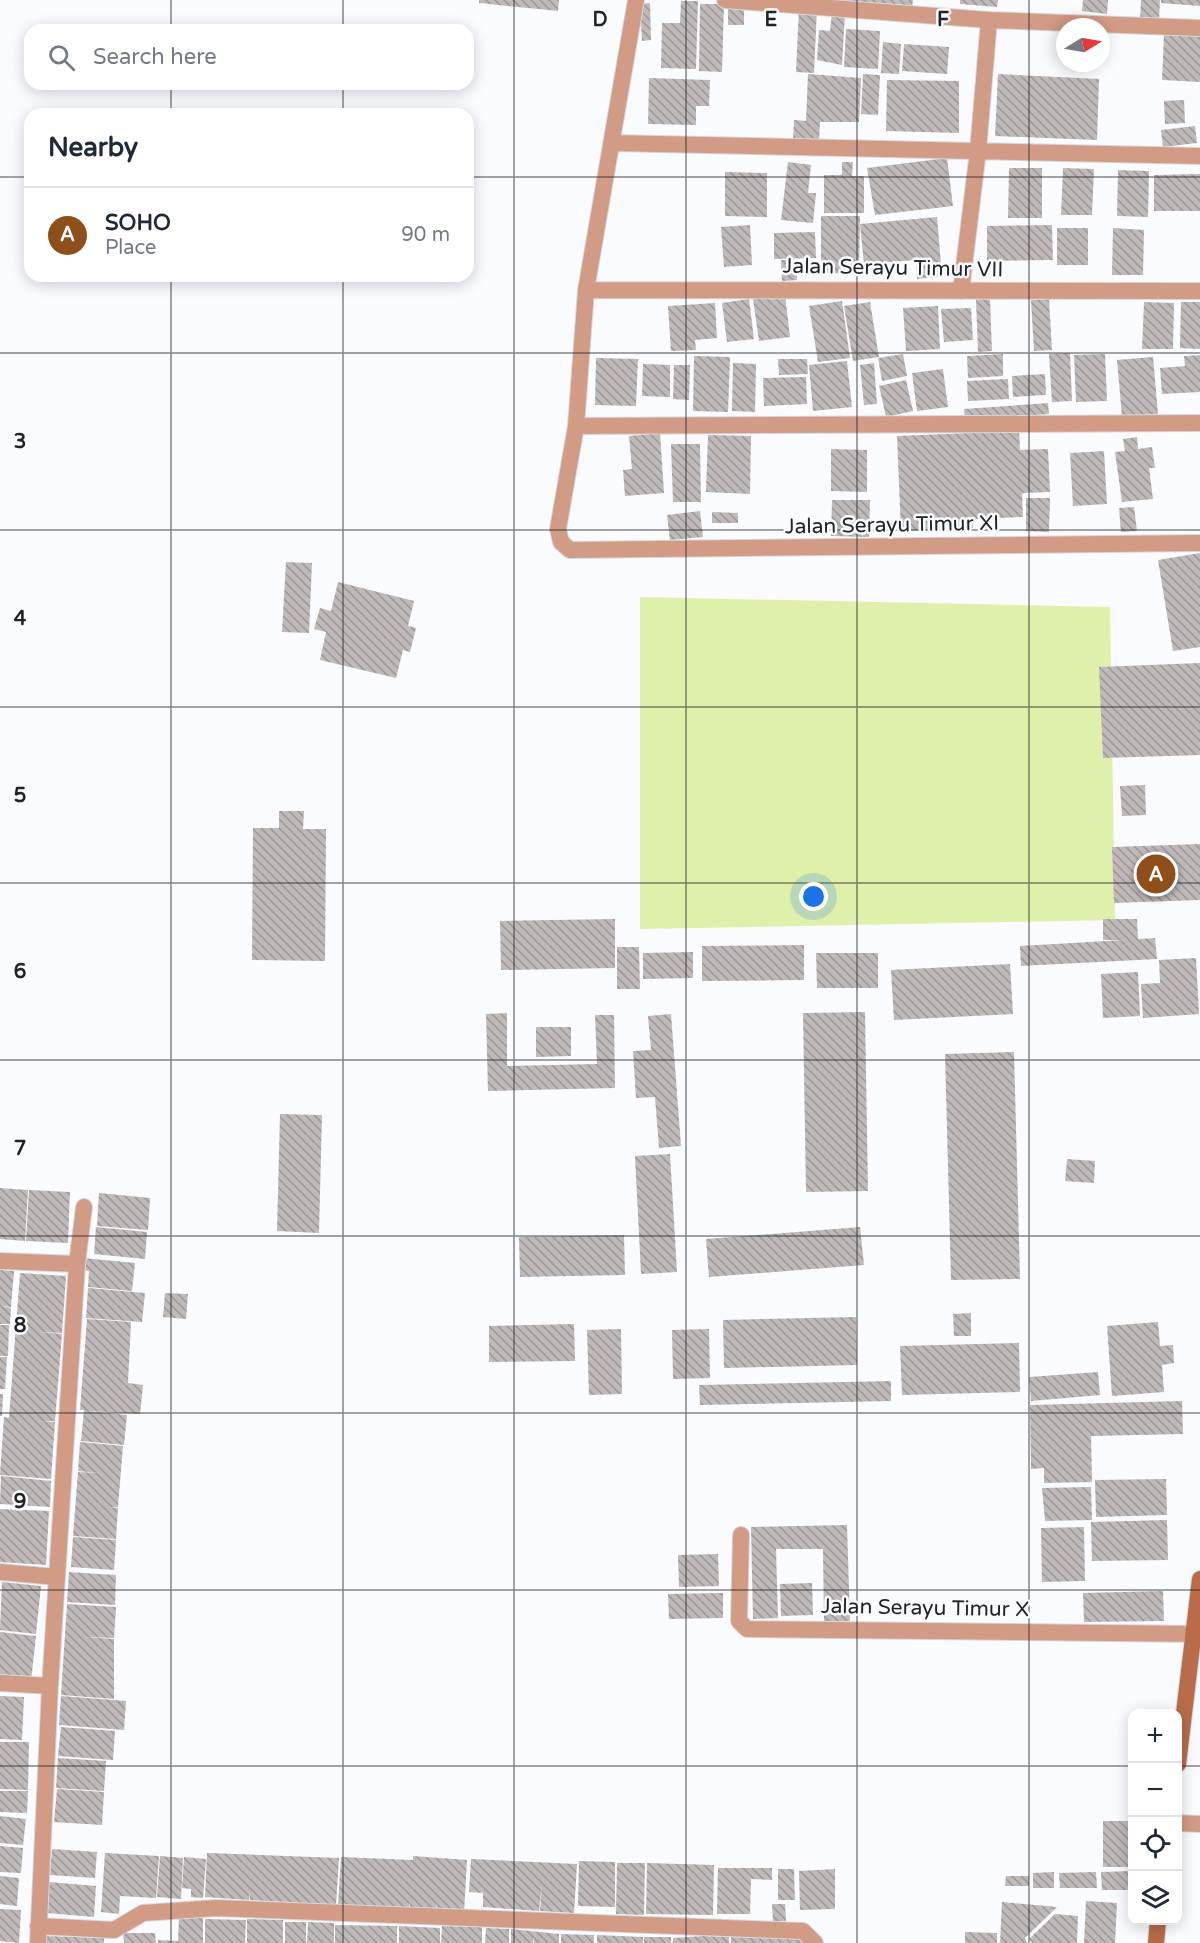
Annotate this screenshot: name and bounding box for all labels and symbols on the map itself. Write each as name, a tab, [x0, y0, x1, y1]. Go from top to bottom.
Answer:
text: D	[592, 8, 608, 32]
text: E	[765, 8, 778, 32]
text: F	[937, 8, 949, 32]
north arrow	[1056, 18, 1110, 72]
street label: Jalan Serayu Timur VII	[782, 254, 1004, 282]
text: 3	[14, 430, 26, 454]
street label: Jalan Serayu Timur XI	[785, 511, 999, 539]
text: 4	[14, 607, 27, 631]
text: 5	[14, 784, 26, 808]
pin: A	[1136, 852, 1176, 896]
your location	[799, 882, 828, 911]
text: 6	[14, 960, 26, 984]
text: 7	[14, 1137, 26, 1161]
text: 8	[14, 1314, 26, 1338]
text: 9	[14, 1490, 26, 1514]
street label: Jalan Serayu Timur X	[821, 1594, 1029, 1622]

